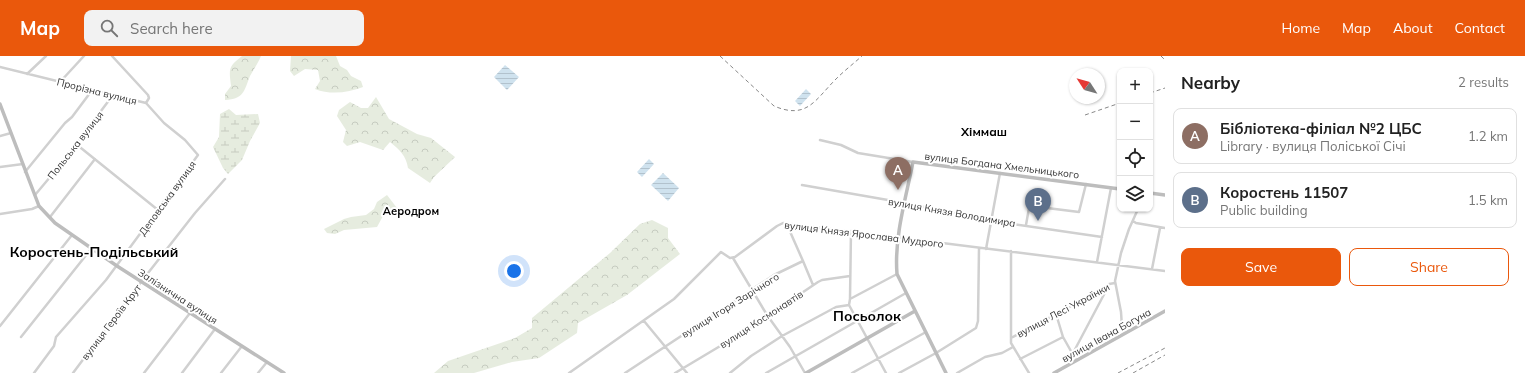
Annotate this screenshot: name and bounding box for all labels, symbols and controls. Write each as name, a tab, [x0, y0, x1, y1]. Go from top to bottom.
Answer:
search box	[84, 10, 364, 46]
text: Map	[20, 16, 60, 40]
icon: search	[98, 17, 120, 39]
text: Search here	[130, 19, 213, 38]
text: Home	[1281, 19, 1320, 37]
text: Map	[1342, 19, 1371, 37]
text: About	[1393, 19, 1433, 37]
text: Contact	[1455, 19, 1505, 37]
north arrow	[1069, 68, 1105, 104]
map controls	[1117, 68, 1153, 212]
button: +	[1117, 68, 1153, 104]
text: Nearby	[1181, 72, 1240, 93]
text: 2 results	[1458, 74, 1509, 90]
street label: Прорізна вулиця	[56, 75, 138, 108]
button: −	[1117, 104, 1153, 140]
street label: Польська вулиця	[45, 108, 106, 182]
text: Бібліотека-філіал №2 ЦБС	[1220, 119, 1422, 138]
district label: Хіммаш	[960, 124, 1007, 139]
text: A	[1190, 128, 1200, 144]
text: 1.2 km	[1468, 128, 1508, 144]
text: Library · вулиця Поліської Січі	[1220, 138, 1406, 154]
button: locate	[1117, 140, 1153, 176]
street label: вулиця Богдана Хмельницького	[924, 150, 1080, 181]
pin: A	[885, 157, 911, 190]
street label: Деповська вулиця	[136, 158, 199, 238]
button: layers	[1117, 176, 1153, 212]
text: Коростень 11507	[1220, 183, 1348, 202]
pin: B	[1025, 188, 1051, 221]
text: B	[1191, 192, 1199, 208]
text: 1.5 km	[1468, 192, 1508, 208]
street label: вулиця Князя Володимира	[887, 195, 1017, 230]
text: Public building	[1220, 202, 1308, 218]
district label: Аеродром	[383, 204, 439, 218]
street label: вулиця Князя Ярослава Мудрого	[784, 218, 944, 251]
district label: Коростень-Подільський	[10, 243, 178, 261]
button: Save	[1181, 248, 1341, 286]
button: Share	[1349, 248, 1509, 286]
your location	[504, 261, 524, 281]
street label: Залізнична вулиця	[135, 266, 220, 327]
street label: вулиця Ігоря Зарічного	[679, 270, 782, 341]
street label: вулиця Лесі Українки	[1014, 280, 1112, 340]
street label: вулиця Героїв Крут	[79, 281, 144, 363]
street label: вулиця Космонавтів	[717, 287, 806, 351]
street label: вулиця Івана Богуна	[1059, 305, 1153, 365]
district label: Посьолок	[833, 307, 902, 325]

